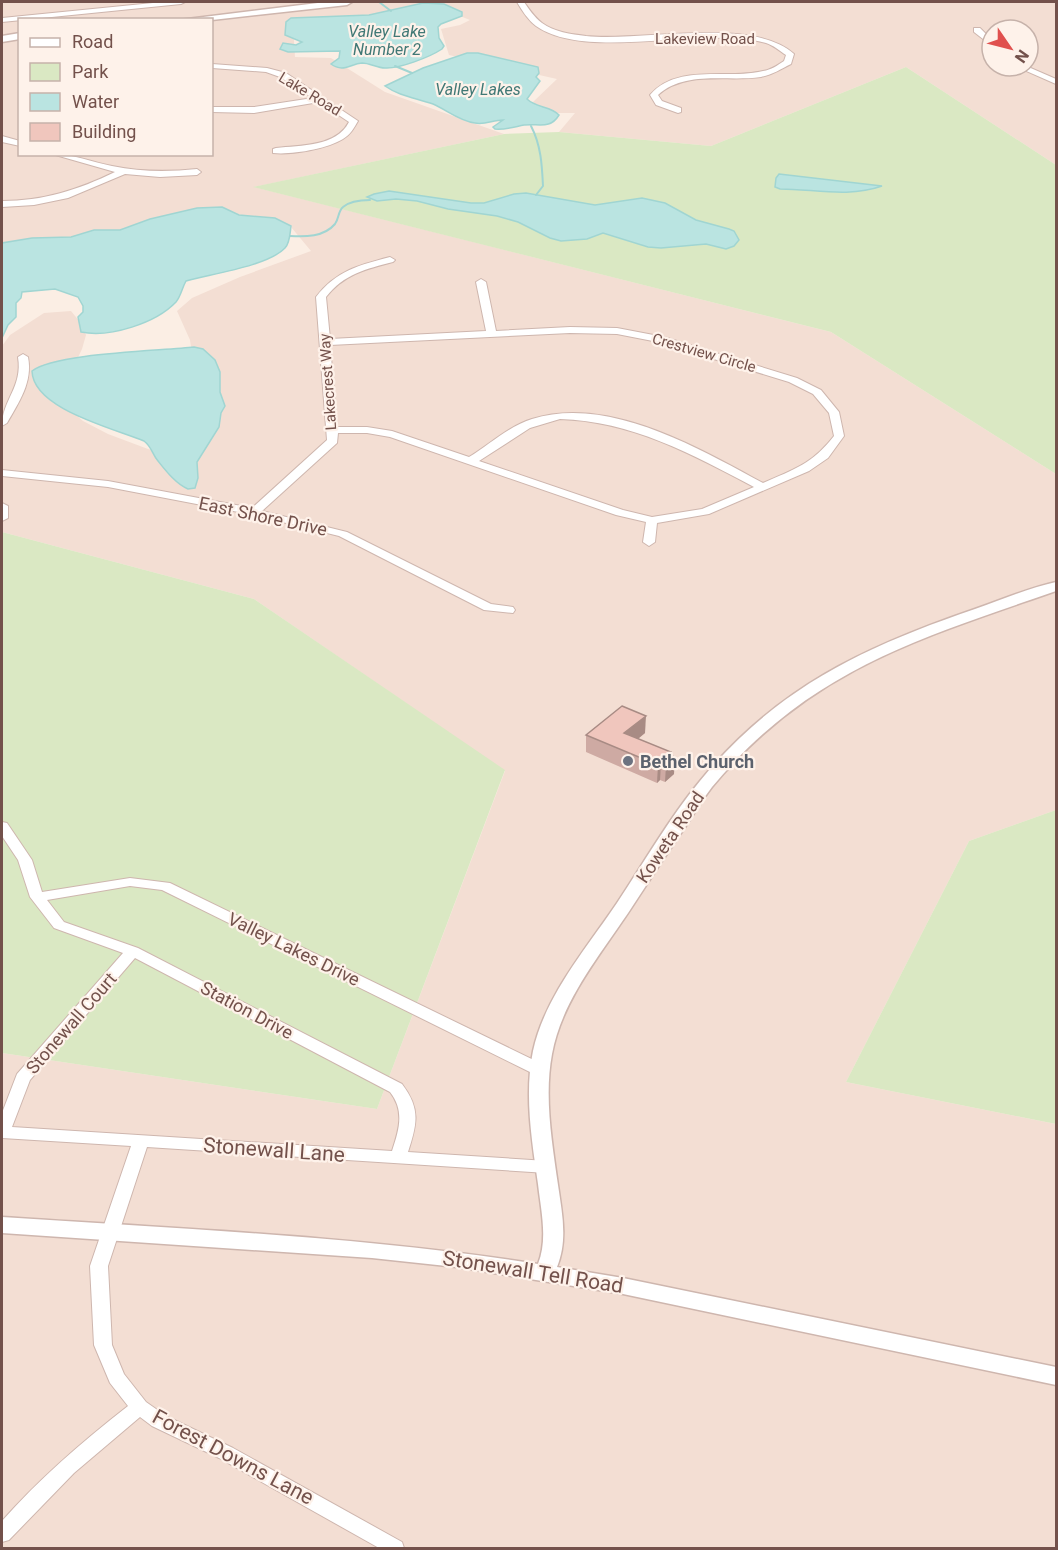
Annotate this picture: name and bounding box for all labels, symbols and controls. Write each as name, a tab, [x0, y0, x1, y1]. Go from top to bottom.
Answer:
legend	[18, 18, 213, 156]
north arrow	[980, 18, 1040, 78]
water label: Valley Lake Number 2	[348, 22, 426, 59]
street label: Lakeview Road	[655, 30, 755, 48]
text: Road	[72, 31, 113, 52]
text: N	[1011, 46, 1033, 66]
text: Park	[72, 61, 109, 82]
street label: Lake Road	[275, 68, 345, 120]
water label: Valley Lakes	[435, 80, 521, 99]
text: Water	[72, 91, 119, 112]
text: Building	[72, 121, 136, 142]
street label: Crestview Circle	[650, 330, 758, 376]
street label: Lakecrest Way	[316, 333, 340, 431]
street label: East Shore Drive	[197, 492, 329, 540]
place label: Bethel Church	[640, 751, 754, 772]
marker: Bethel Church	[621, 754, 635, 768]
street label: Koweta Road	[632, 787, 708, 887]
street label: Valley Lakes Drive	[225, 908, 363, 990]
street label: Stonewall Court	[21, 968, 121, 1078]
street label: Station Drive	[197, 977, 297, 1043]
street label: Stonewall Lane	[202, 1133, 346, 1167]
street label: Stonewall Tell Road	[441, 1246, 625, 1298]
street label: Forest Downs Lane	[148, 1404, 318, 1510]

